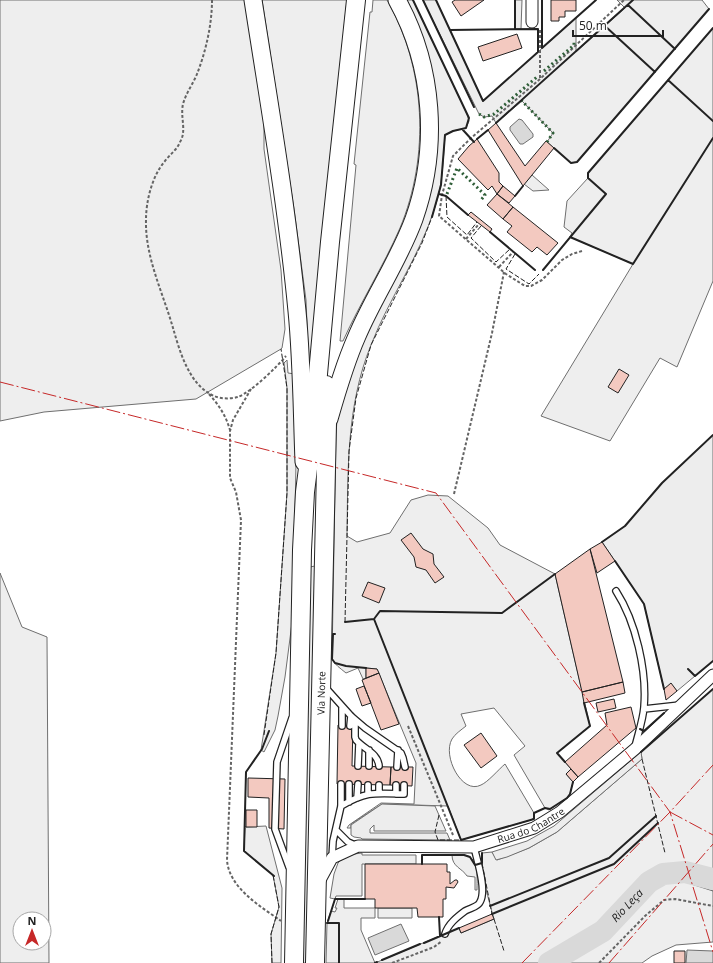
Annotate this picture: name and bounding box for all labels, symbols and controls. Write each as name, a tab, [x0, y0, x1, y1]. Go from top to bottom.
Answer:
scale bar	[573, 12, 663, 38]
text: 50 m	[579, 17, 607, 34]
street label: Via Norte	[314, 671, 328, 715]
street label: Rua do Chantre	[495, 804, 568, 846]
water label: Rio Leça	[608, 885, 646, 925]
north arrow	[12, 911, 52, 951]
text: N	[28, 913, 36, 928]

